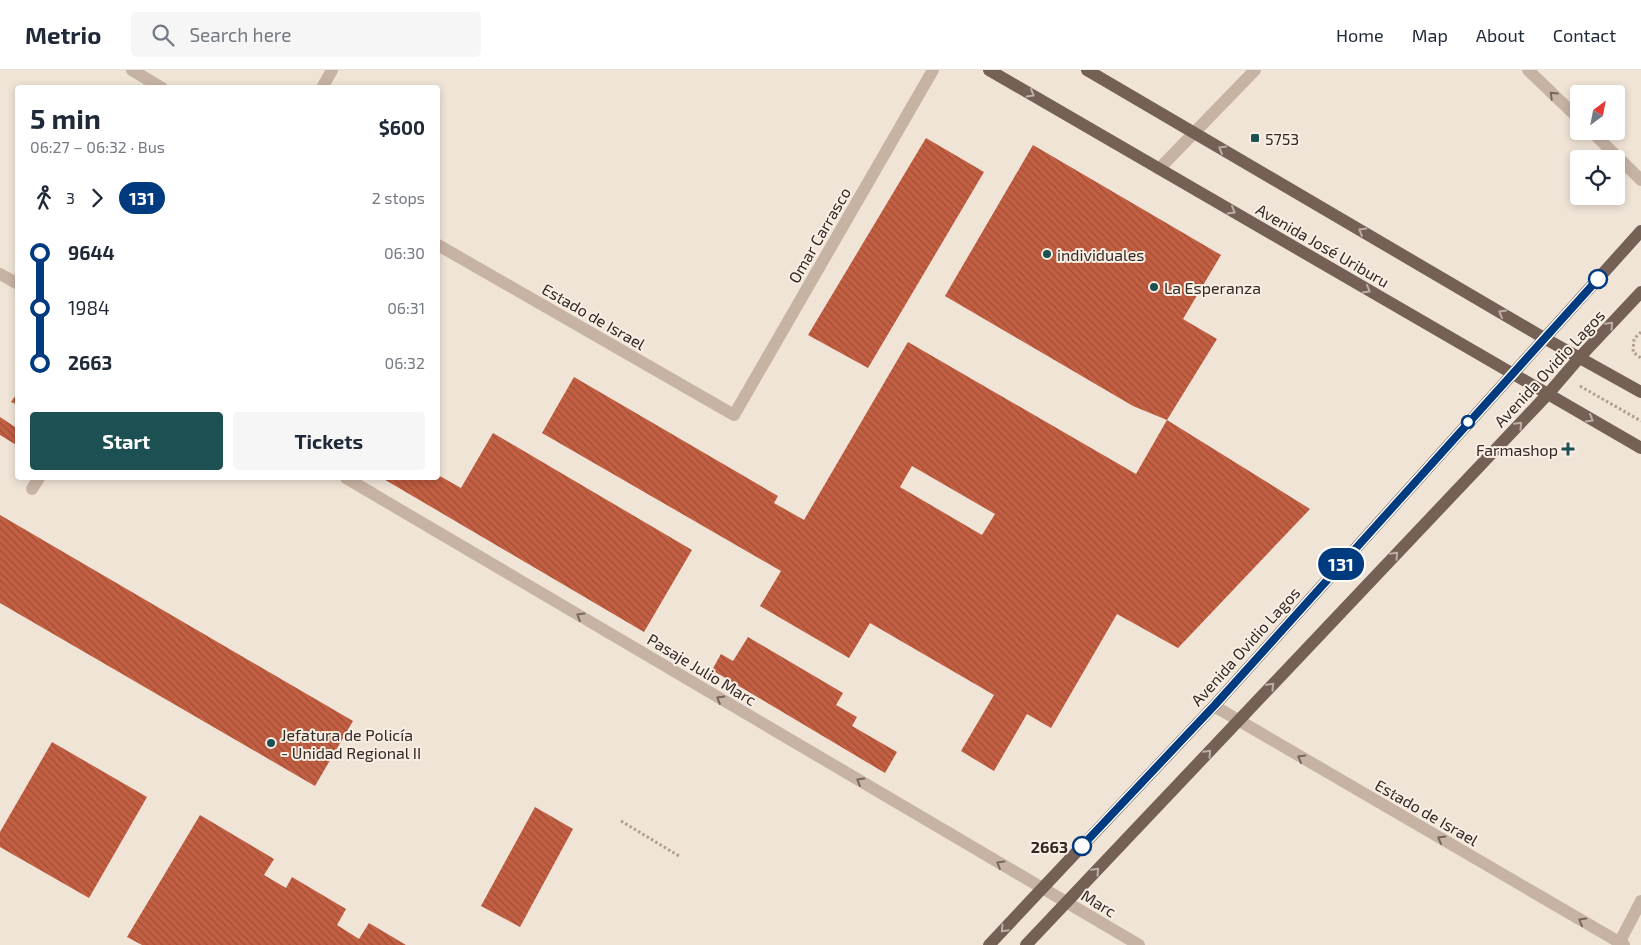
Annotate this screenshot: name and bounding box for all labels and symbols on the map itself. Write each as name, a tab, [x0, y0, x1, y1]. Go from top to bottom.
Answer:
north arrow	[1570, 85, 1625, 140]
one-way arrow	[1026, 88, 1035, 98]
one-way arrow	[1550, 92, 1559, 101]
place label: 5753	[1265, 129, 1299, 148]
marker: 5753	[1249, 132, 1261, 144]
one-way arrow	[1218, 145, 1227, 155]
street label: Omar Carrasco	[784, 184, 854, 286]
street label: Avenida José Uriburu	[1253, 199, 1393, 291]
one-way arrow	[1227, 205, 1236, 215]
one-way arrow	[1359, 228, 1368, 238]
place label: individuales	[1057, 245, 1144, 264]
marker: individuales	[1041, 248, 1053, 260]
unlabelled marker	[1588, 269, 1608, 289]
place label: La Esperanza	[1164, 278, 1261, 297]
street label: Estado de Israel	[539, 279, 649, 353]
marker: La Esperanza	[1148, 281, 1160, 293]
one-way arrow	[1362, 283, 1371, 293]
street label: Avenida Ovidio Lagos	[1490, 305, 1608, 431]
one-way arrow	[1499, 310, 1508, 320]
one-way arrow	[1604, 322, 1613, 331]
one-way arrow	[1585, 412, 1594, 422]
unlabelled marker	[1461, 415, 1475, 429]
one-way arrow	[1513, 421, 1522, 430]
place label: Farmashop	[1476, 440, 1558, 459]
marker: Farmashop	[1562, 443, 1574, 455]
line badge: 131	[1312, 548, 1370, 580]
one-way arrow	[1389, 552, 1398, 561]
street label: Avenida Ovidio Lagos	[1187, 583, 1303, 709]
one-way arrow	[577, 612, 586, 622]
street label: Pasaje Julio Marc	[644, 629, 760, 710]
one-way arrow	[1265, 683, 1274, 692]
one-way arrow	[717, 695, 726, 705]
place label: Jefatura de Policía - Unidad Regional II	[281, 725, 421, 762]
marker: Jefatura de Policía - Unidad Regional II	[265, 737, 277, 749]
one-way arrow	[1202, 750, 1211, 759]
one-way arrow	[1297, 754, 1306, 764]
street label: Estado de Israel	[1372, 775, 1482, 849]
one-way arrow	[857, 778, 866, 788]
one-way arrow	[1438, 835, 1447, 845]
marker: 2663	[1072, 836, 1092, 856]
place label: 2663	[1031, 837, 1068, 856]
one-way arrow	[997, 860, 1006, 870]
one-way arrow	[1090, 868, 1099, 877]
street label: Marc	[1078, 885, 1120, 921]
one-way arrow	[1578, 917, 1587, 927]
one-way arrow	[1001, 924, 1010, 933]

